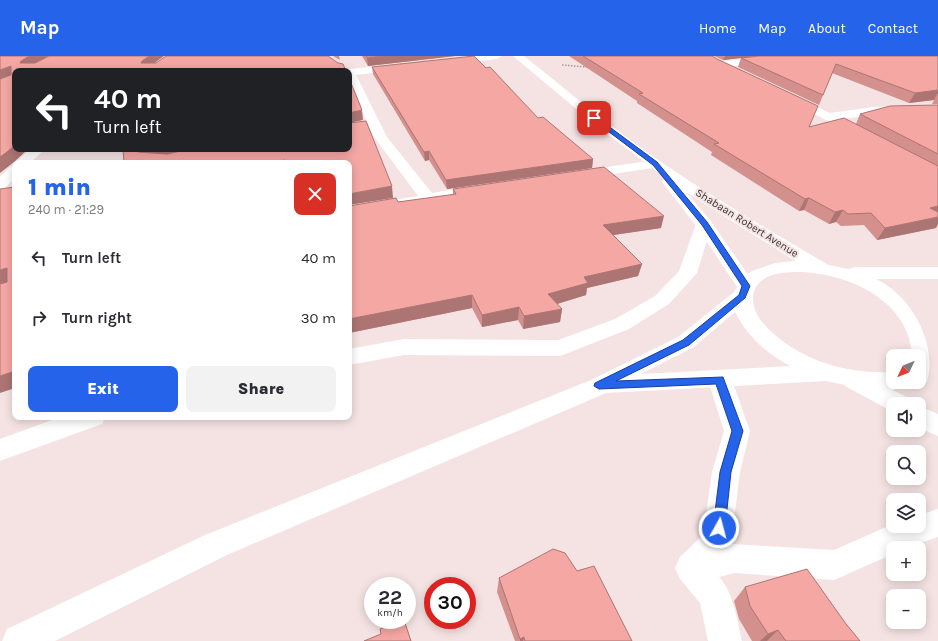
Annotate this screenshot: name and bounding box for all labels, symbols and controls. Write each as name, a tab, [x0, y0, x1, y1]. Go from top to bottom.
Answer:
text: Map	[20, 17, 59, 39]
text: Home	[699, 20, 736, 37]
text: Map	[758, 20, 786, 37]
text: About	[808, 20, 846, 37]
text: Contact	[868, 20, 918, 37]
text: 40 m	[94, 82, 162, 115]
icon: left	[28, 84, 80, 136]
pin	[577, 101, 611, 135]
icon: arrive	[583, 107, 605, 129]
text: Turn left	[94, 116, 162, 138]
text: 1 min	[28, 173, 91, 201]
button: close	[294, 173, 336, 215]
street label: Shabaan Robert Avenue	[693, 186, 801, 260]
text: 240 m · 21:29	[28, 202, 104, 217]
icon: left	[28, 247, 50, 269]
text: Turn left	[62, 249, 121, 267]
text: 40 m	[301, 249, 336, 267]
icon: right	[28, 307, 50, 329]
text: Turn right	[62, 309, 132, 327]
text: 30 m	[301, 309, 336, 327]
north arrow	[886, 349, 926, 389]
map controls	[886, 349, 926, 629]
button: Exit	[28, 366, 178, 412]
button: Share	[186, 366, 336, 412]
button: sound	[886, 397, 926, 437]
button: search	[886, 445, 926, 485]
button: layers	[886, 493, 926, 533]
position arrow	[698, 507, 740, 549]
button: +	[886, 541, 926, 581]
speed limit sign: 30	[424, 577, 476, 629]
text: 22	[378, 586, 402, 609]
button: −	[886, 589, 926, 629]
text: km/h	[377, 607, 403, 619]

